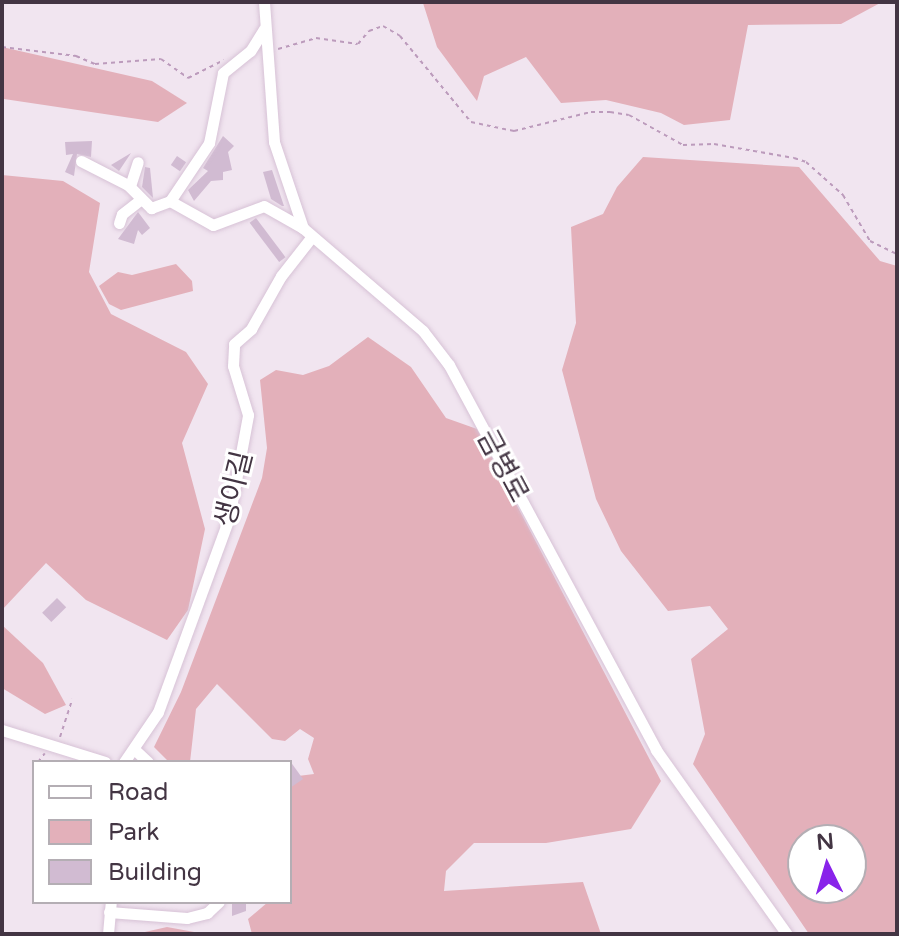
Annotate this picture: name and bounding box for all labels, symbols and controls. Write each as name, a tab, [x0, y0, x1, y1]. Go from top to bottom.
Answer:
street label: 금병로	[470, 424, 536, 508]
street label: 생이길	[208, 447, 260, 531]
legend	[32, 760, 292, 904]
text: Road	[108, 778, 168, 807]
text: Park	[108, 818, 159, 847]
north arrow	[787, 824, 867, 904]
text: N	[815, 828, 835, 856]
text: Building	[108, 858, 202, 887]

